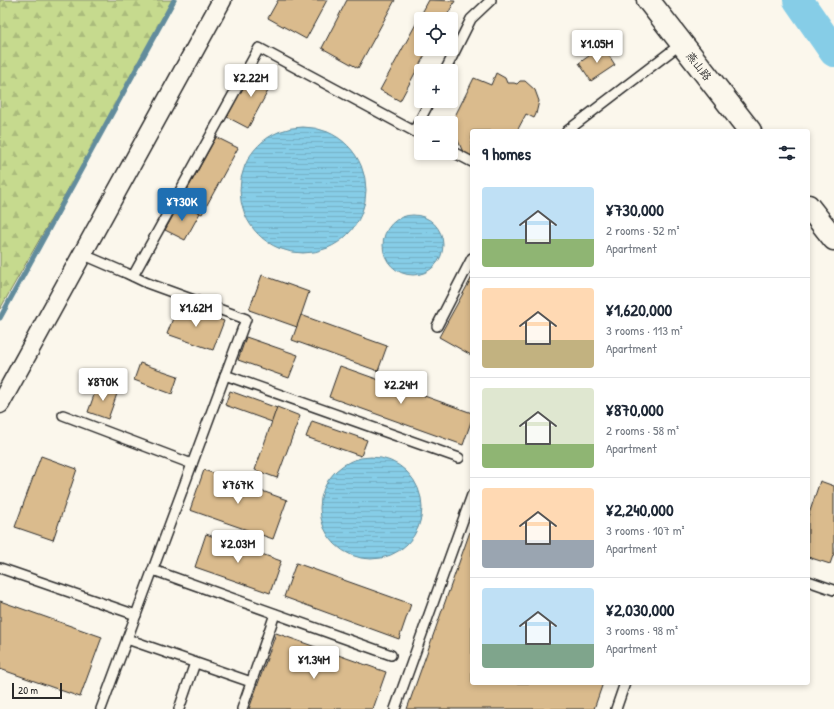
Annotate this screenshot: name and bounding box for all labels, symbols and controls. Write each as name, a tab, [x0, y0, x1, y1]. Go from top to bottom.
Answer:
map controls	[414, 12, 458, 160]
button: locate	[414, 12, 458, 56]
pin: ¥1.05M	[564, 30, 630, 64]
text: ¥1.05M	[581, 34, 613, 52]
street label: 燕山路	[683, 49, 715, 83]
pin: ¥2.22M	[218, 64, 284, 98]
button: +	[414, 64, 458, 108]
text: ¥2.22M	[234, 68, 268, 86]
button: −	[414, 116, 458, 160]
text: 9 homes	[482, 142, 531, 165]
icon: filters	[776, 142, 798, 164]
pin: ¥730K	[154, 188, 210, 222]
text: ¥730K	[167, 192, 197, 210]
text: ¥730,000	[606, 198, 664, 221]
icon: home	[514, 203, 562, 251]
text: 2 rooms · 52 m²	[606, 221, 679, 239]
text: Apartment	[606, 239, 657, 257]
pin: ¥1.62M	[163, 294, 229, 328]
text: ¥1.62M	[180, 298, 212, 316]
text: ¥1,620,000	[606, 298, 672, 321]
icon: home	[514, 304, 562, 352]
text: 3 rooms · 113 m²	[606, 321, 683, 339]
text: Apartment	[606, 339, 657, 357]
pin: ¥870K	[75, 368, 131, 402]
pin: ¥2.24M	[368, 371, 434, 405]
text: ¥870K	[88, 372, 118, 390]
text: ¥2.24M	[384, 375, 418, 393]
text: ¥870,000	[606, 398, 664, 421]
icon: home	[514, 404, 562, 452]
text: 2 rooms · 58 m²	[606, 421, 679, 439]
text: Apartment	[606, 439, 657, 457]
pin: ¥767K	[210, 471, 266, 505]
text: ¥767K	[223, 475, 253, 493]
text: ¥2,240,000	[606, 498, 674, 521]
icon: home	[514, 504, 562, 552]
text: 3 rooms · 107 m²	[606, 521, 685, 539]
pin: ¥2.03M	[205, 530, 271, 564]
text: ¥2.03M	[221, 534, 255, 552]
text: Apartment	[606, 539, 657, 557]
text: ¥2,030,000	[606, 598, 674, 621]
icon: home	[514, 604, 562, 652]
text: 3 rooms · 98 m²	[606, 621, 678, 639]
text: Apartment	[606, 639, 657, 657]
pin: ¥1.34M	[281, 646, 347, 680]
text: ¥1.34M	[298, 650, 330, 668]
scale bar	[12, 681, 62, 700]
text: 20 m	[18, 683, 38, 697]

